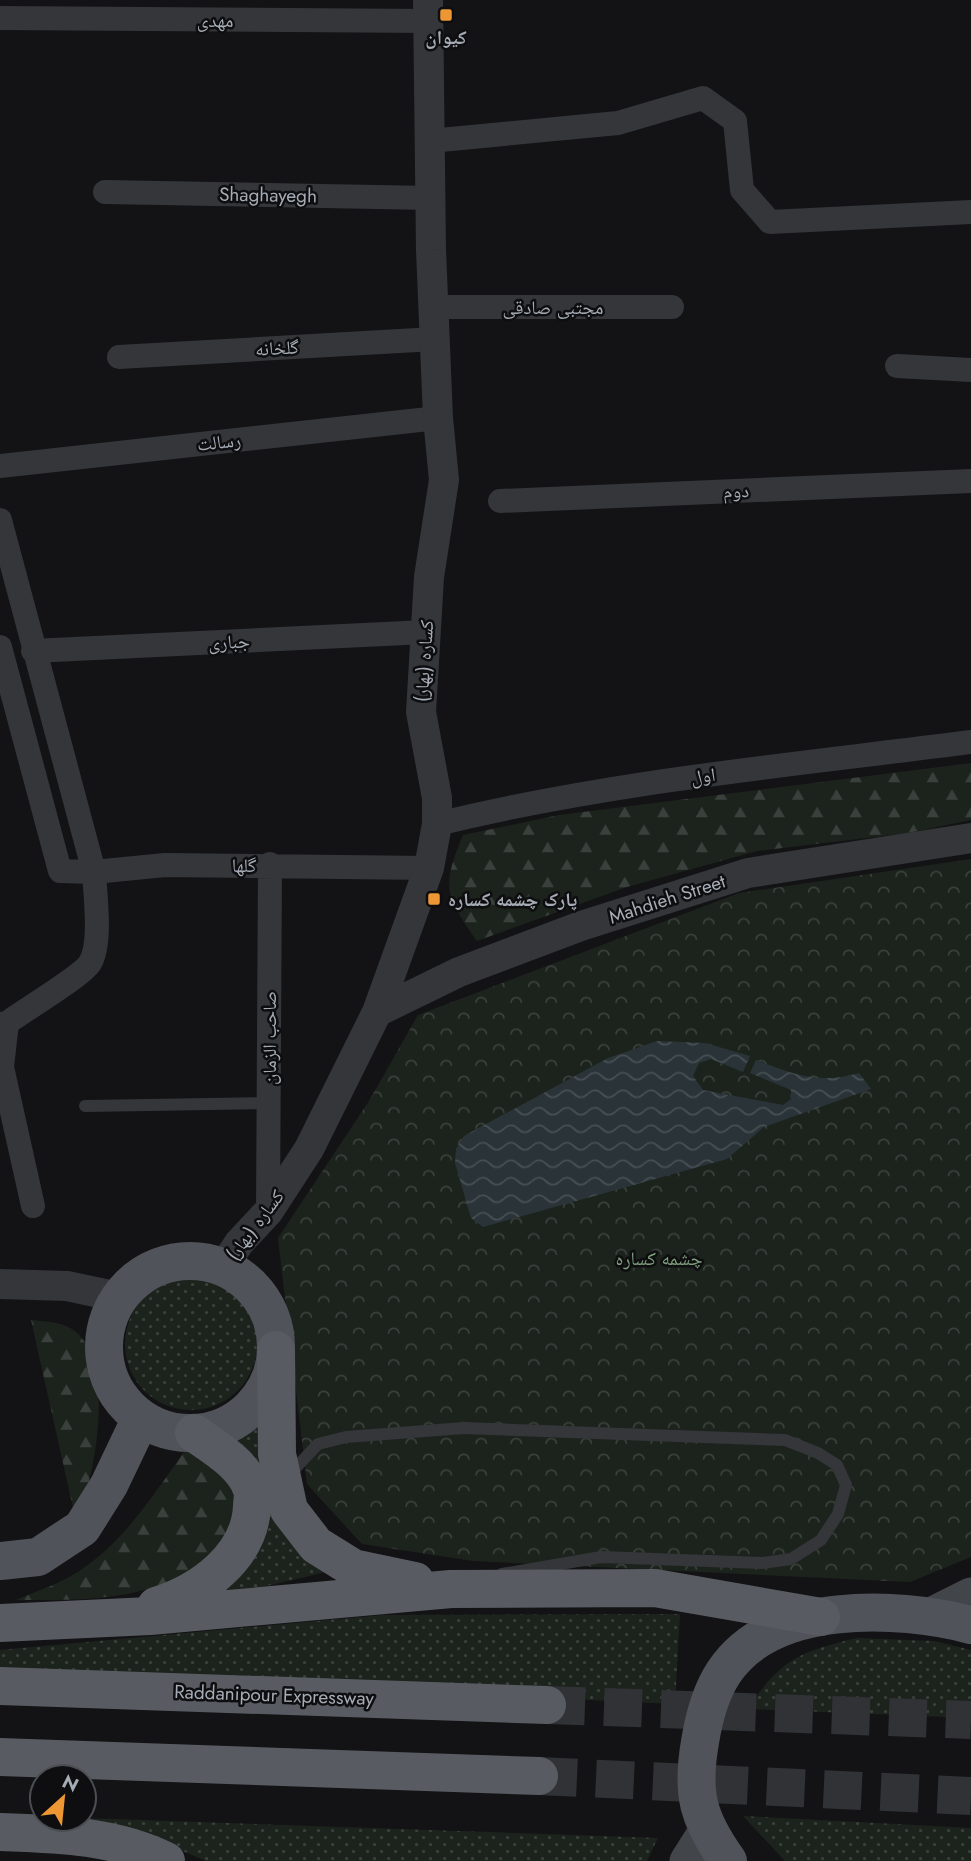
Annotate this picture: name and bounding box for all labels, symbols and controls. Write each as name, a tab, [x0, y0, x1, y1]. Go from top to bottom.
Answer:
street label: مهدی	[197, 7, 233, 34]
marker: کیوان	[438, 7, 454, 23]
place label: کیوان	[425, 24, 467, 51]
street label: Shaghayegh	[219, 181, 317, 209]
street label: مجتبی صادقی	[502, 294, 604, 321]
street label: گلخانه	[254, 333, 300, 363]
street label: رسالت	[196, 426, 242, 458]
street label: دوم	[723, 477, 750, 505]
street label: کساره (بهار)	[408, 619, 440, 703]
street label: جباری	[208, 627, 250, 657]
street label: اول	[689, 761, 717, 791]
street label: گلها	[232, 852, 256, 879]
street label: Mahdieh Street	[605, 867, 729, 931]
place label: پارک چشمه کساره	[448, 886, 578, 913]
marker: پارک چشمه کساره	[426, 891, 442, 907]
street label: صاحب الزمان	[256, 991, 283, 1085]
street label: کساره (بهار)	[219, 1184, 291, 1266]
park label: چشمه کساره	[615, 1245, 703, 1272]
street label: Raddanipour Expressway	[174, 1678, 375, 1712]
north arrow	[28, 1763, 98, 1833]
text: N	[58, 1768, 83, 1799]

